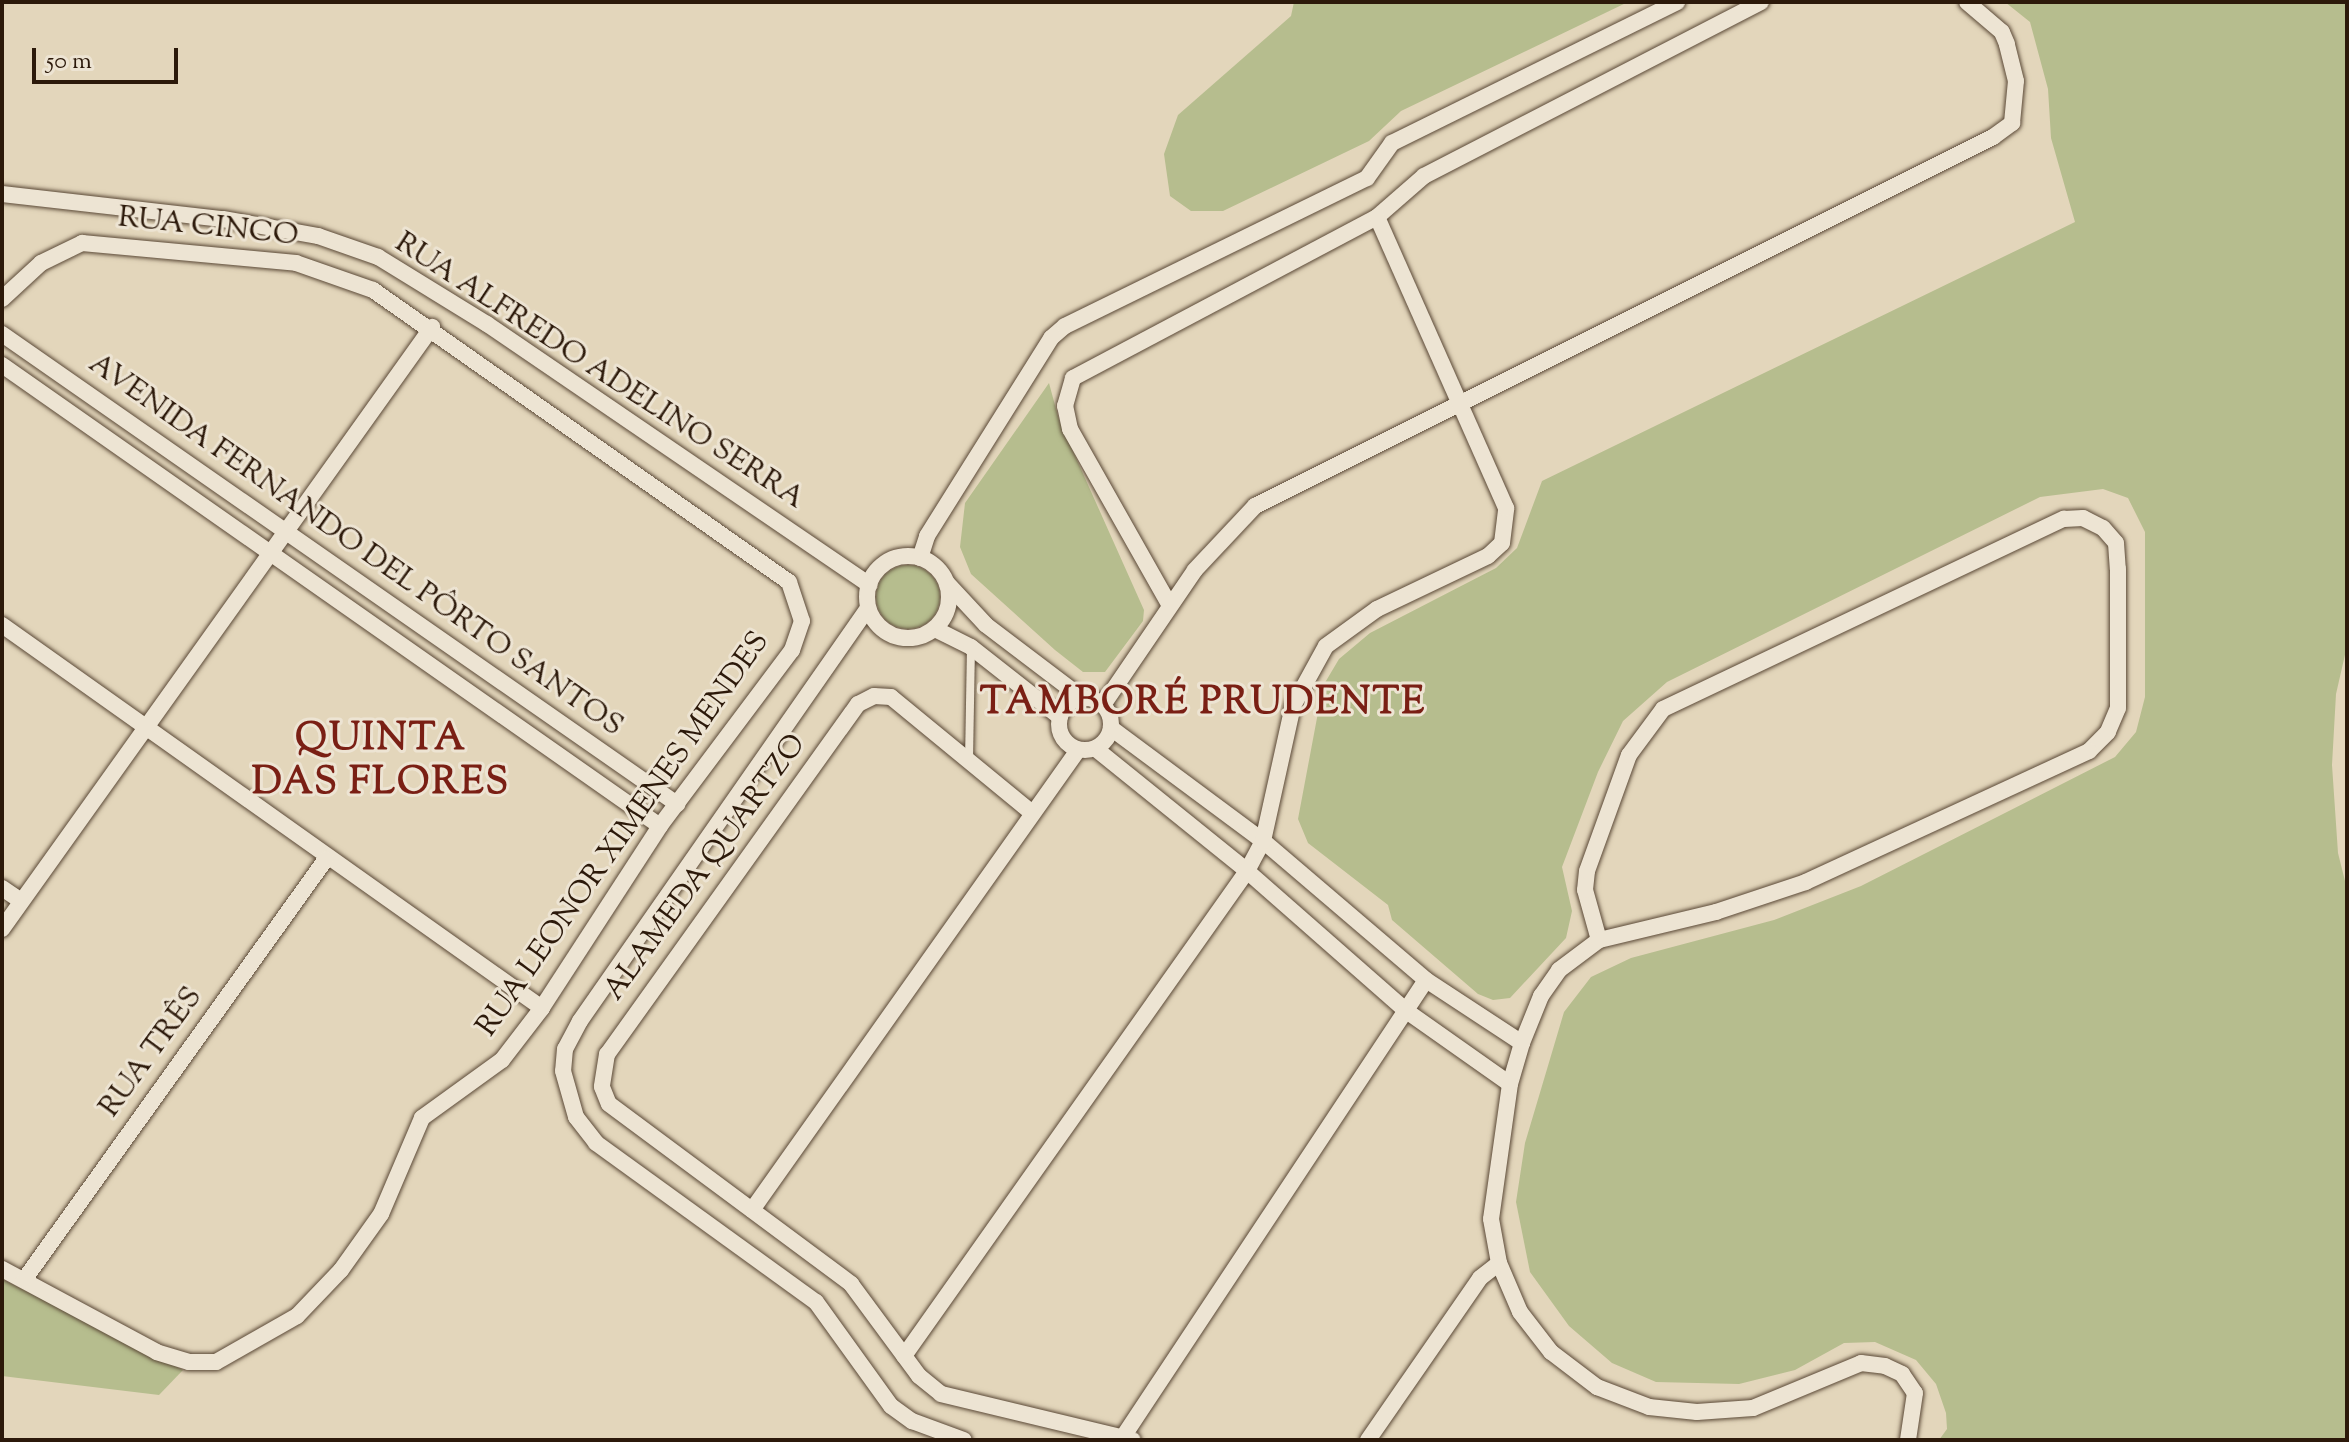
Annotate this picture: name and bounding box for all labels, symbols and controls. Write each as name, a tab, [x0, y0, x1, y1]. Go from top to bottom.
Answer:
scale bar	[36, 32, 182, 82]
text: 50 m	[46, 45, 92, 79]
street label: RUA CINCO	[116, 201, 300, 255]
street label: RUA ALFREDO ADELINO SERRA	[387, 226, 811, 518]
street label: AVENIDA FERNANDO DEL PÔRTO SANTOS	[81, 347, 629, 745]
street label: RUA LEONOR XIMENES MENDES	[470, 626, 778, 1044]
district label: TAMBORÉ PRUDENTE	[980, 682, 1426, 728]
district label: QUINTA DAS FLORES	[252, 718, 510, 808]
street label: ALAMEDA QUARTZO	[597, 728, 815, 1008]
street label: RUA TRÊS	[93, 981, 211, 1125]

